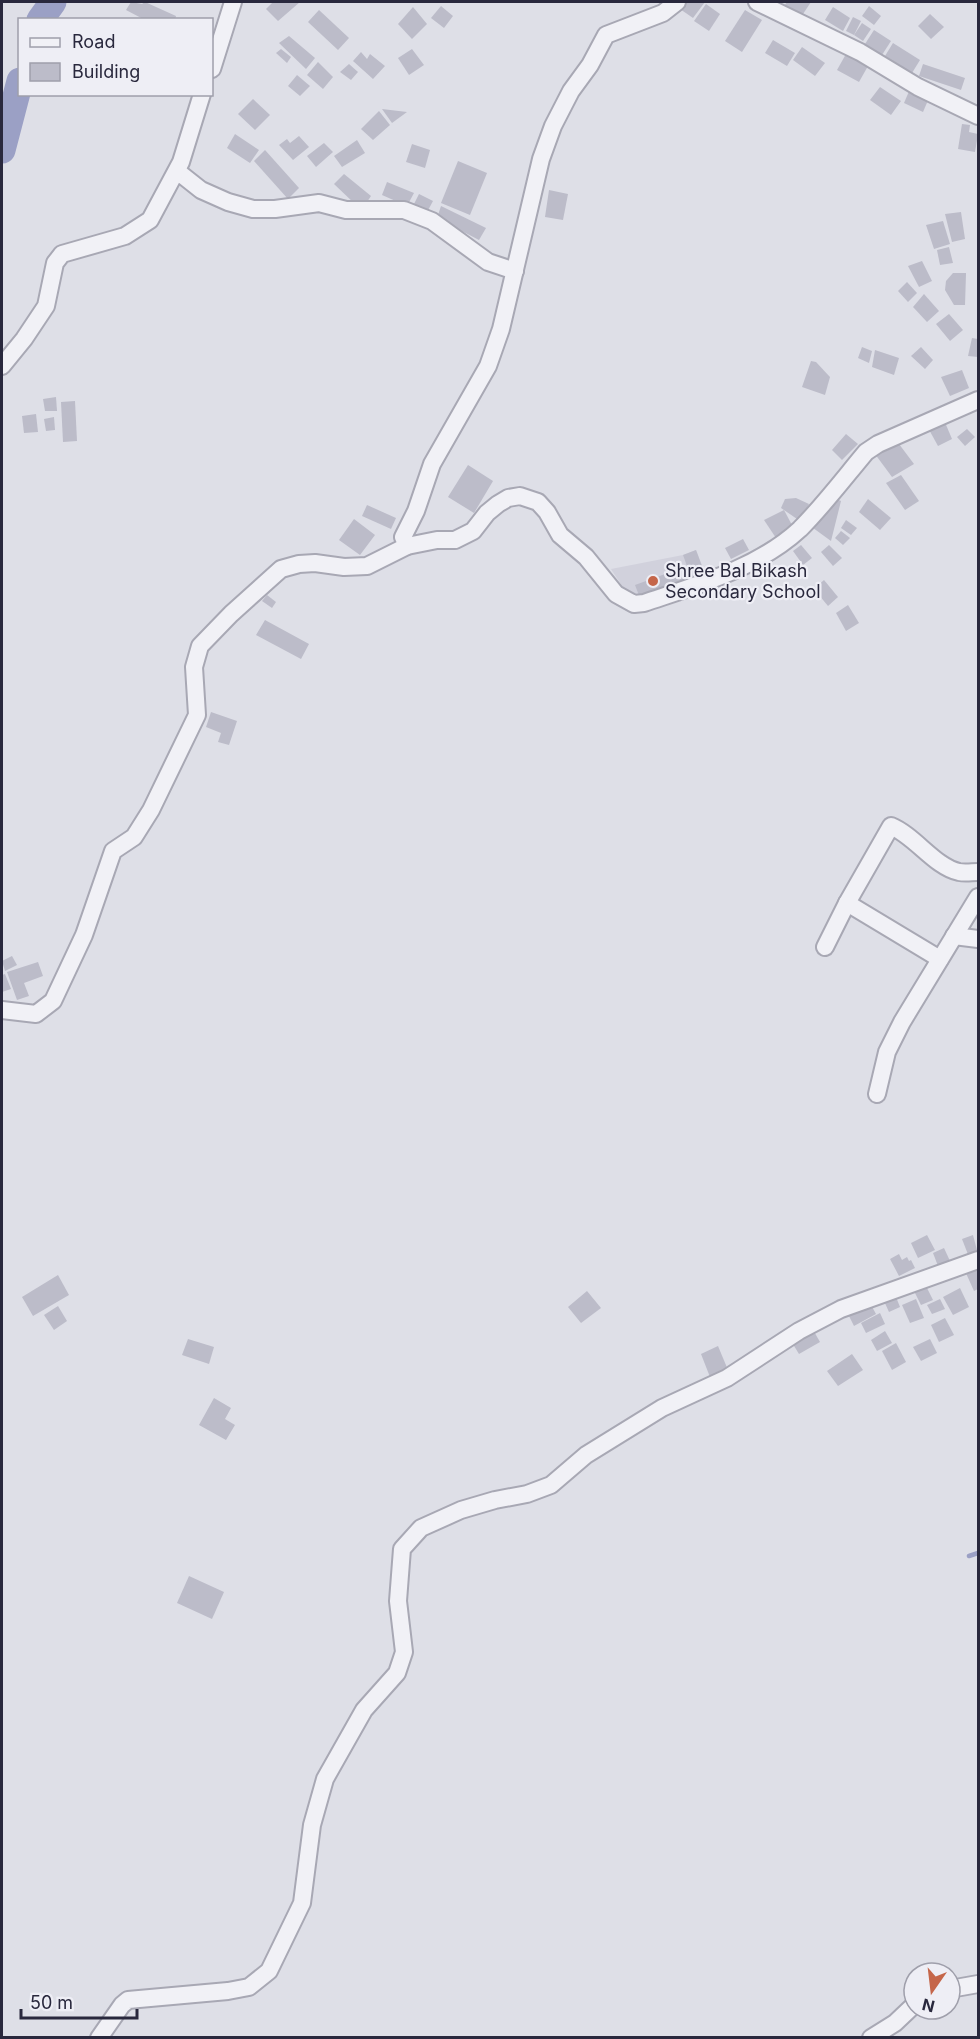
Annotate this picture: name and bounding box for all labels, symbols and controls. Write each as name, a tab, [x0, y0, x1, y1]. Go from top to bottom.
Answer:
legend	[18, 18, 213, 96]
text: Road	[72, 31, 115, 52]
text: Building	[72, 61, 140, 82]
place label: Shree Bal Bikash Secondary School	[665, 560, 821, 602]
marker: Shree Bal Bikash Secondary School	[646, 574, 660, 588]
north arrow	[902, 1961, 962, 2021]
scale bar	[21, 1982, 136, 2020]
text: 50 m	[30, 1992, 73, 2013]
text: N	[920, 1994, 937, 2017]

